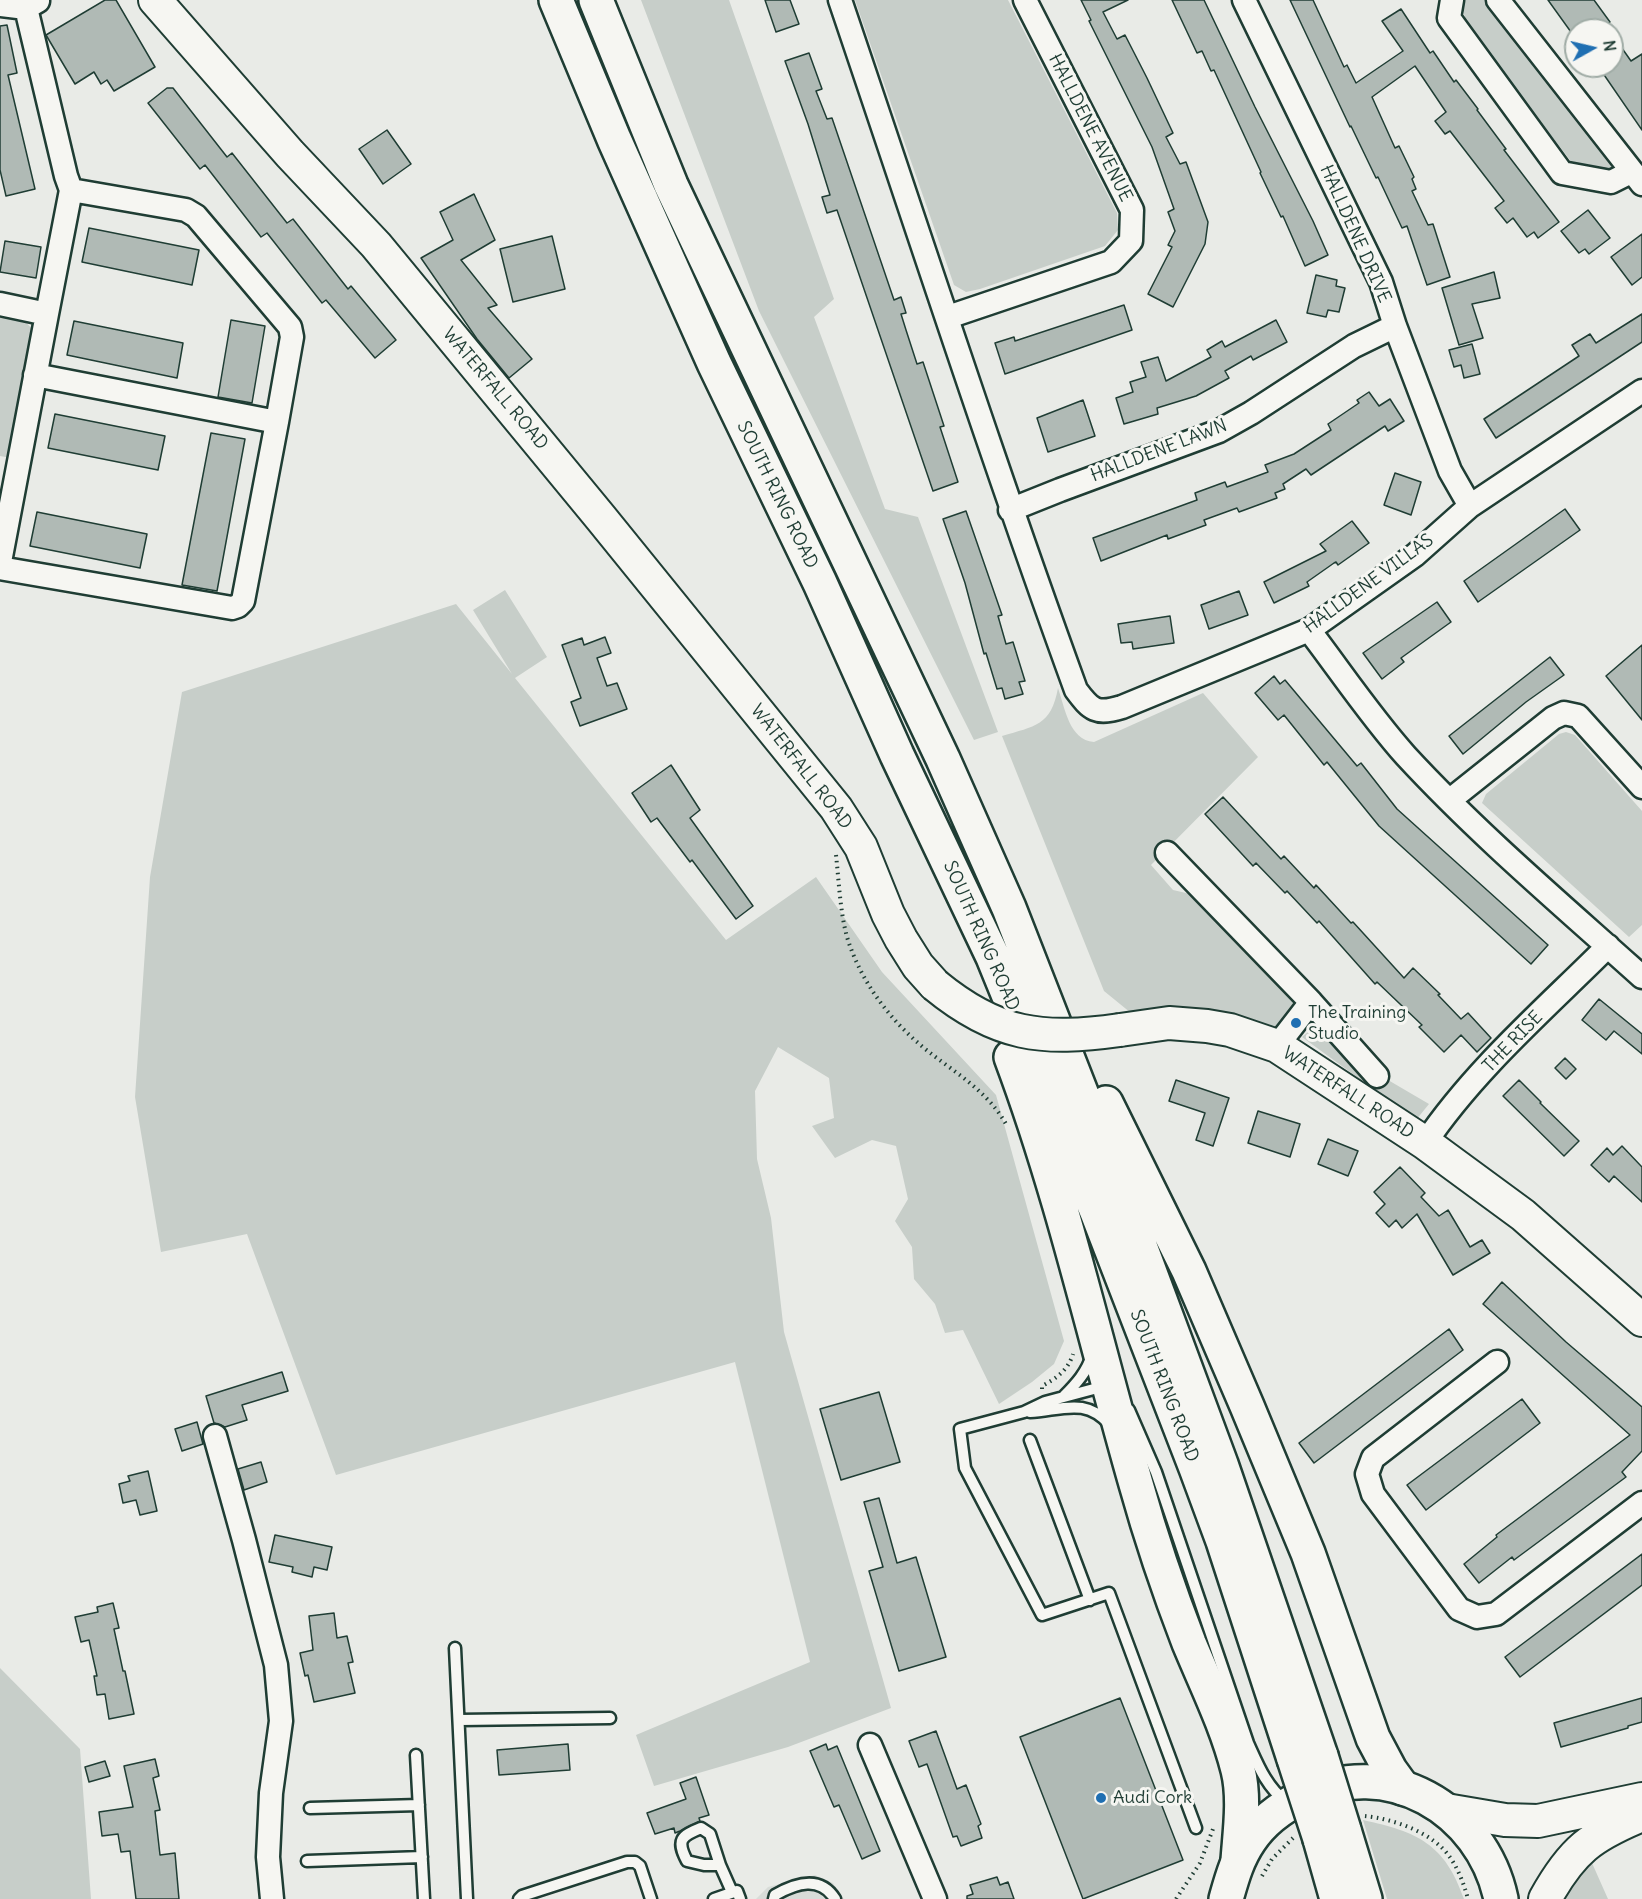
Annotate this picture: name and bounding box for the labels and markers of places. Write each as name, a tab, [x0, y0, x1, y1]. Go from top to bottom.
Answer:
place label: The Training Studio	[1308, 1002, 1406, 1044]
marker: The Training Studio	[1289, 1016, 1303, 1030]
place label: Audi Cork	[1113, 1787, 1192, 1809]
marker: Audi Cork	[1094, 1791, 1108, 1805]

